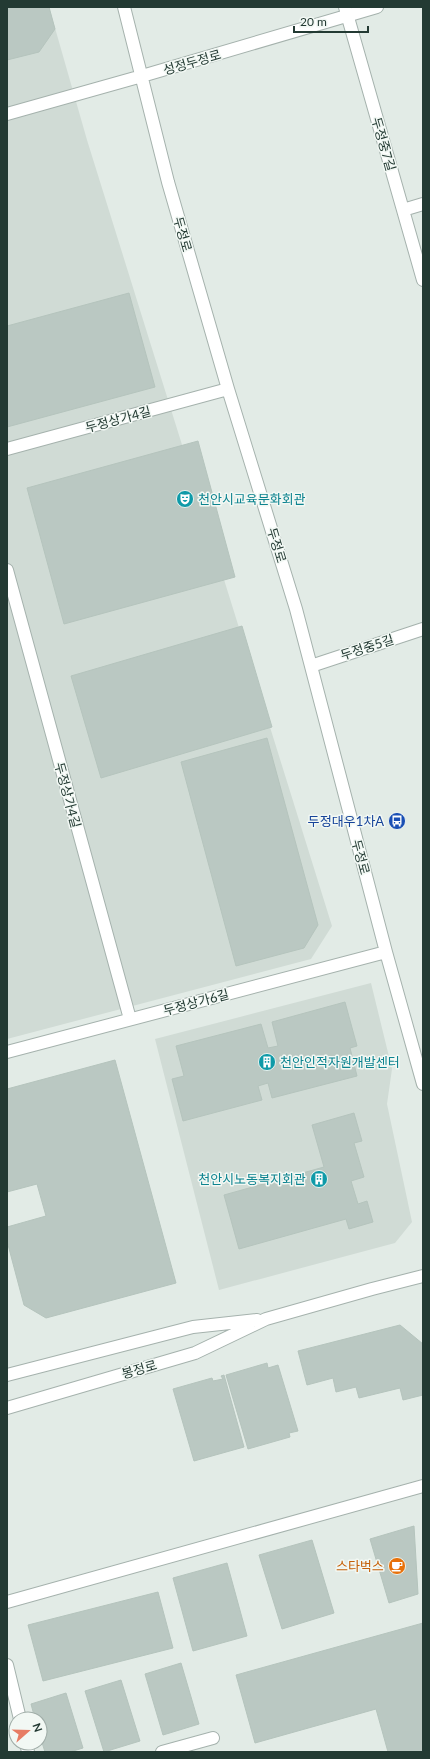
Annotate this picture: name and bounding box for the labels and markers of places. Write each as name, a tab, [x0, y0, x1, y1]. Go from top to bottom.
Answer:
theatre icon: 천안시교육문화회관	[175, 489, 195, 509]
place label: 천안시교육문화회관	[198, 491, 306, 507]
bus stop icon: 두정대우1차A	[387, 811, 407, 831]
place label: 두정대우1차A	[308, 813, 384, 829]
building icon: 천안인적자원개발센터	[257, 1052, 277, 1072]
place label: 천안인적자원개발센터	[280, 1054, 400, 1070]
building icon: 천안시노동복지회관	[309, 1169, 329, 1189]
place label: 천안시노동복지회관	[198, 1171, 306, 1187]
cafe icon: 스타벅스	[387, 1556, 407, 1576]
place label: 스타벅스	[336, 1558, 384, 1574]

